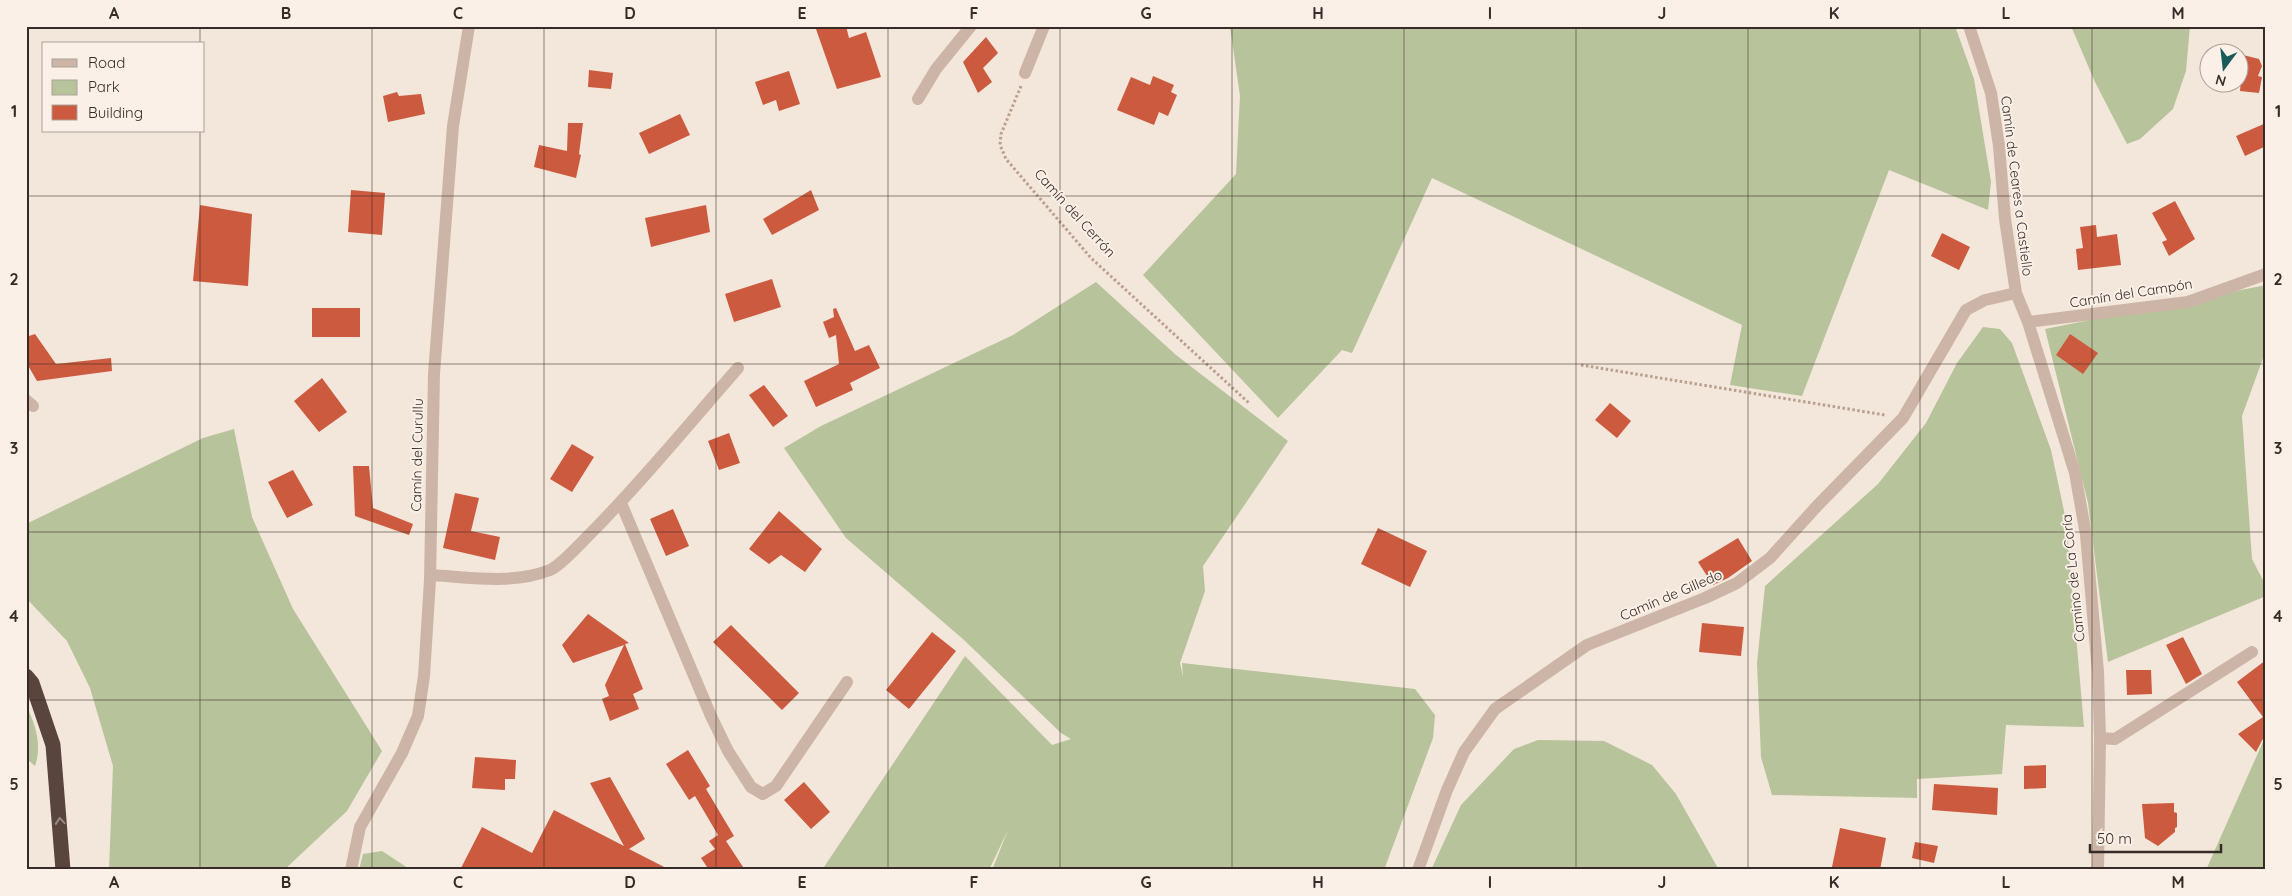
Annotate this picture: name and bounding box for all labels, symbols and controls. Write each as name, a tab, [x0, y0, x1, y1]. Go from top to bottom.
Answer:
text: A	[109, 3, 120, 23]
text: B	[281, 3, 291, 23]
text: C	[453, 3, 463, 23]
text: D	[624, 3, 636, 23]
text: E	[797, 3, 807, 23]
text: F	[970, 3, 979, 23]
text: G	[1140, 3, 1152, 23]
text: H	[1312, 3, 1324, 23]
text: I	[1488, 3, 1492, 23]
text: J	[1658, 3, 1666, 23]
text: K	[1829, 3, 1839, 23]
text: L	[2002, 3, 2011, 23]
text: M	[2171, 3, 2185, 23]
legend	[42, 42, 205, 132]
north arrow	[2200, 42, 2250, 92]
text: Road	[88, 53, 125, 72]
text: N	[2213, 71, 2228, 91]
text: Park	[88, 77, 120, 96]
street label: Camín de Ceares a Castiello	[1997, 95, 2037, 277]
text: 1	[11, 101, 17, 121]
text: 1	[2275, 101, 2281, 121]
text: Building	[88, 103, 143, 122]
street label: Camín del Cerrón	[1030, 165, 1120, 261]
text: 2	[9, 269, 19, 289]
text: 2	[2273, 269, 2283, 289]
street label: Camín del Campón	[2068, 274, 2194, 312]
street label: Camín del Curullu	[407, 398, 427, 512]
text: 3	[10, 438, 18, 458]
text: 3	[2274, 438, 2282, 458]
street label: Camino de La Coría	[2057, 513, 2089, 643]
street label: Camín de Gilledo	[1617, 565, 1725, 625]
text: 4	[9, 606, 19, 626]
text: 4	[2273, 606, 2283, 626]
text: 5	[9, 774, 19, 794]
text: 5	[2273, 774, 2283, 794]
one-way arrow	[55, 817, 66, 825]
scale bar	[2090, 821, 2221, 853]
text: 50 m	[2097, 829, 2132, 848]
text: A	[109, 872, 120, 892]
text: B	[281, 872, 291, 892]
text: C	[453, 872, 463, 892]
text: D	[624, 872, 636, 892]
text: E	[797, 872, 807, 892]
text: F	[970, 872, 979, 892]
text: G	[1140, 872, 1152, 892]
text: H	[1312, 872, 1324, 892]
text: I	[1488, 872, 1492, 892]
text: J	[1658, 872, 1666, 892]
text: K	[1829, 872, 1839, 892]
text: L	[2002, 872, 2011, 892]
text: M	[2171, 872, 2185, 892]

